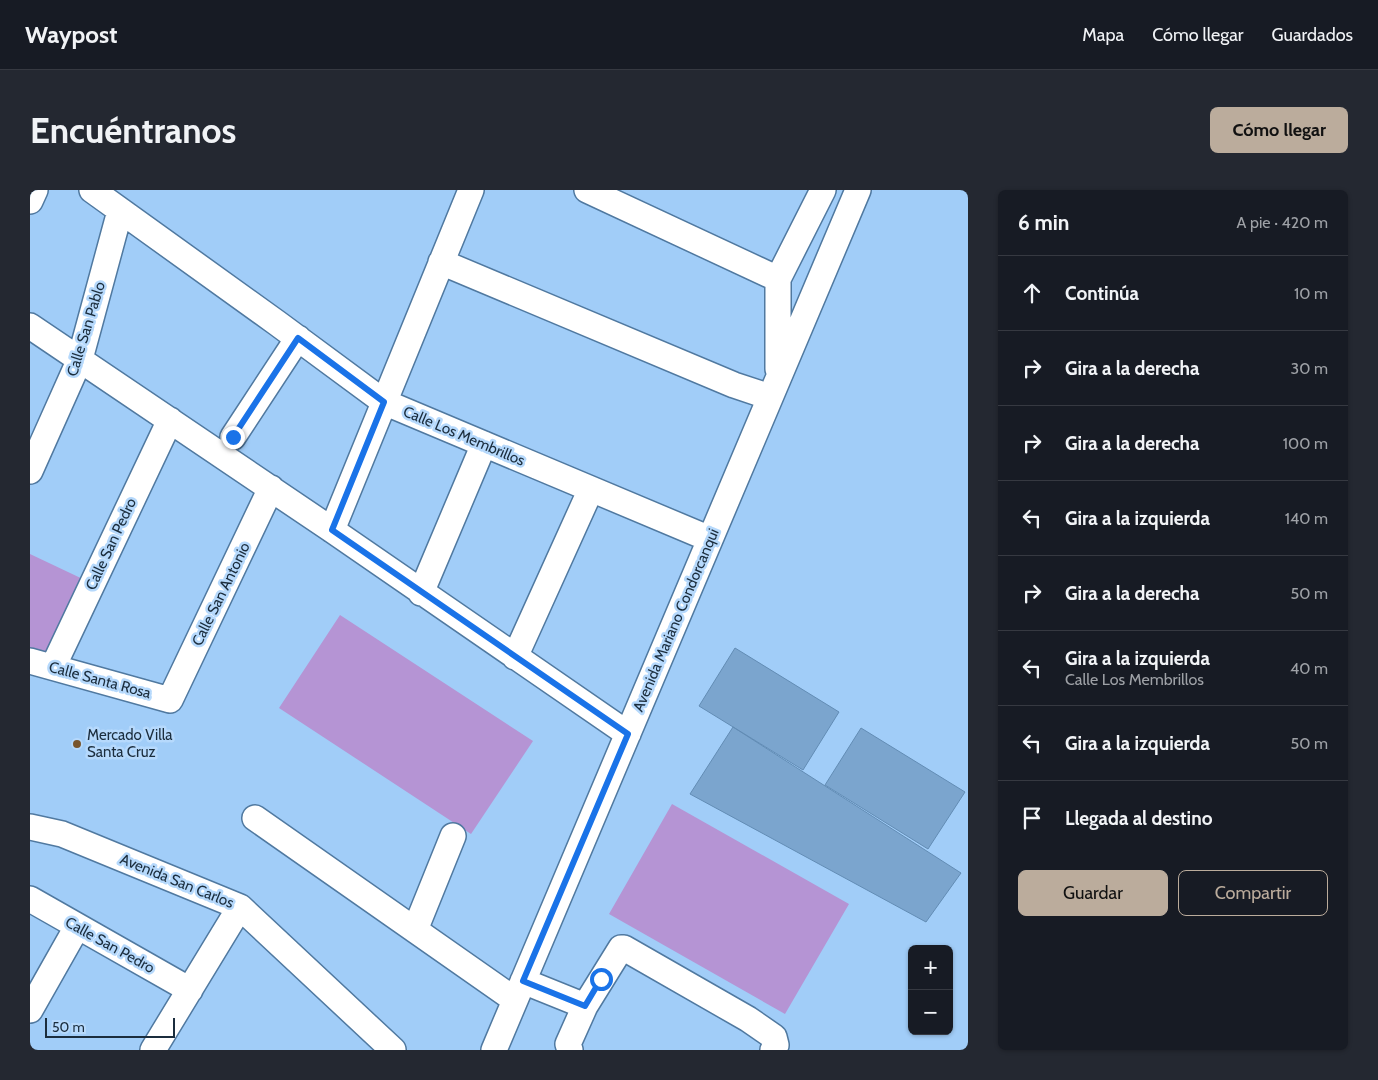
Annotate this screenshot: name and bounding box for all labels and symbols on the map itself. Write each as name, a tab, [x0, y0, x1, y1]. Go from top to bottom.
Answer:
street label: Calle San Pablo	[63, 280, 109, 378]
street label: Calle Los Membrillos	[401, 402, 527, 470]
route end	[222, 426, 245, 449]
street label: Calle San Pedro	[82, 495, 140, 593]
street label: Avenida Mariano Condorcanqui	[629, 526, 723, 714]
street label: Calle San Antonio	[188, 539, 254, 649]
street label: Calle Santa Rosa	[47, 658, 154, 702]
place label: Mercado Villa Santa Cruz	[87, 726, 173, 761]
marker: Mercado Villa Santa Cruz	[71, 738, 83, 750]
street label: Avenida San Carlos	[118, 850, 236, 912]
street label: Calle San Pedro	[62, 913, 158, 977]
route start	[590, 968, 613, 991]
scale bar	[45, 1015, 175, 1038]

